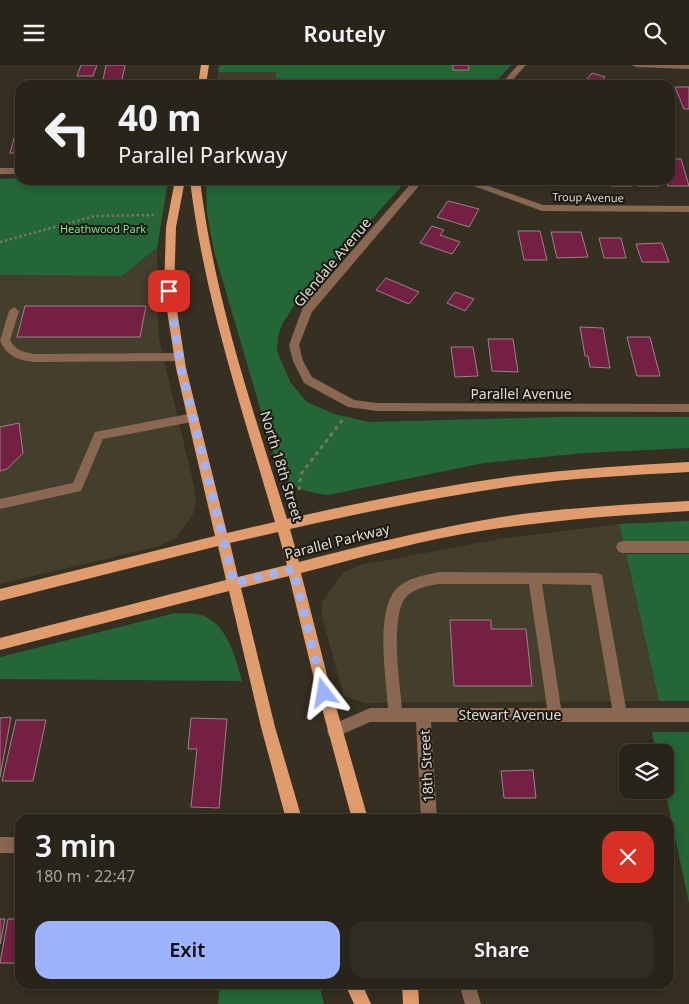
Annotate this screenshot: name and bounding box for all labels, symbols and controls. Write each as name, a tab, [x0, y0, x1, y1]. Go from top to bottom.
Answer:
text: Routely	[304, 18, 385, 48]
icon: menu	[20, 19, 48, 47]
icon: search	[641, 19, 669, 47]
text: 40 m	[118, 94, 201, 141]
icon: left	[35, 100, 100, 165]
text: Parallel Parkway	[118, 139, 287, 169]
street label: Troup Avenue	[552, 189, 624, 205]
street label: Glendale Avenue	[289, 213, 375, 311]
park label: Heathwood Park	[60, 221, 146, 236]
pin	[148, 270, 190, 312]
icon: arrive	[155, 277, 183, 305]
street label: Parallel Avenue	[470, 384, 572, 403]
street label: North 18th Street	[256, 408, 308, 524]
street label: Parallel Parkway	[282, 519, 392, 563]
position arrow	[297, 666, 349, 718]
street label: Stewart Avenue	[459, 705, 562, 724]
street label: 18th Street	[415, 729, 437, 803]
map controls	[619, 744, 674, 799]
button: layers	[619, 744, 674, 799]
text: 3 min	[35, 825, 116, 866]
button: close	[602, 831, 654, 883]
text: 180 m · 22:47	[35, 865, 135, 887]
button: Exit	[35, 921, 340, 979]
button: Share	[350, 921, 654, 979]

